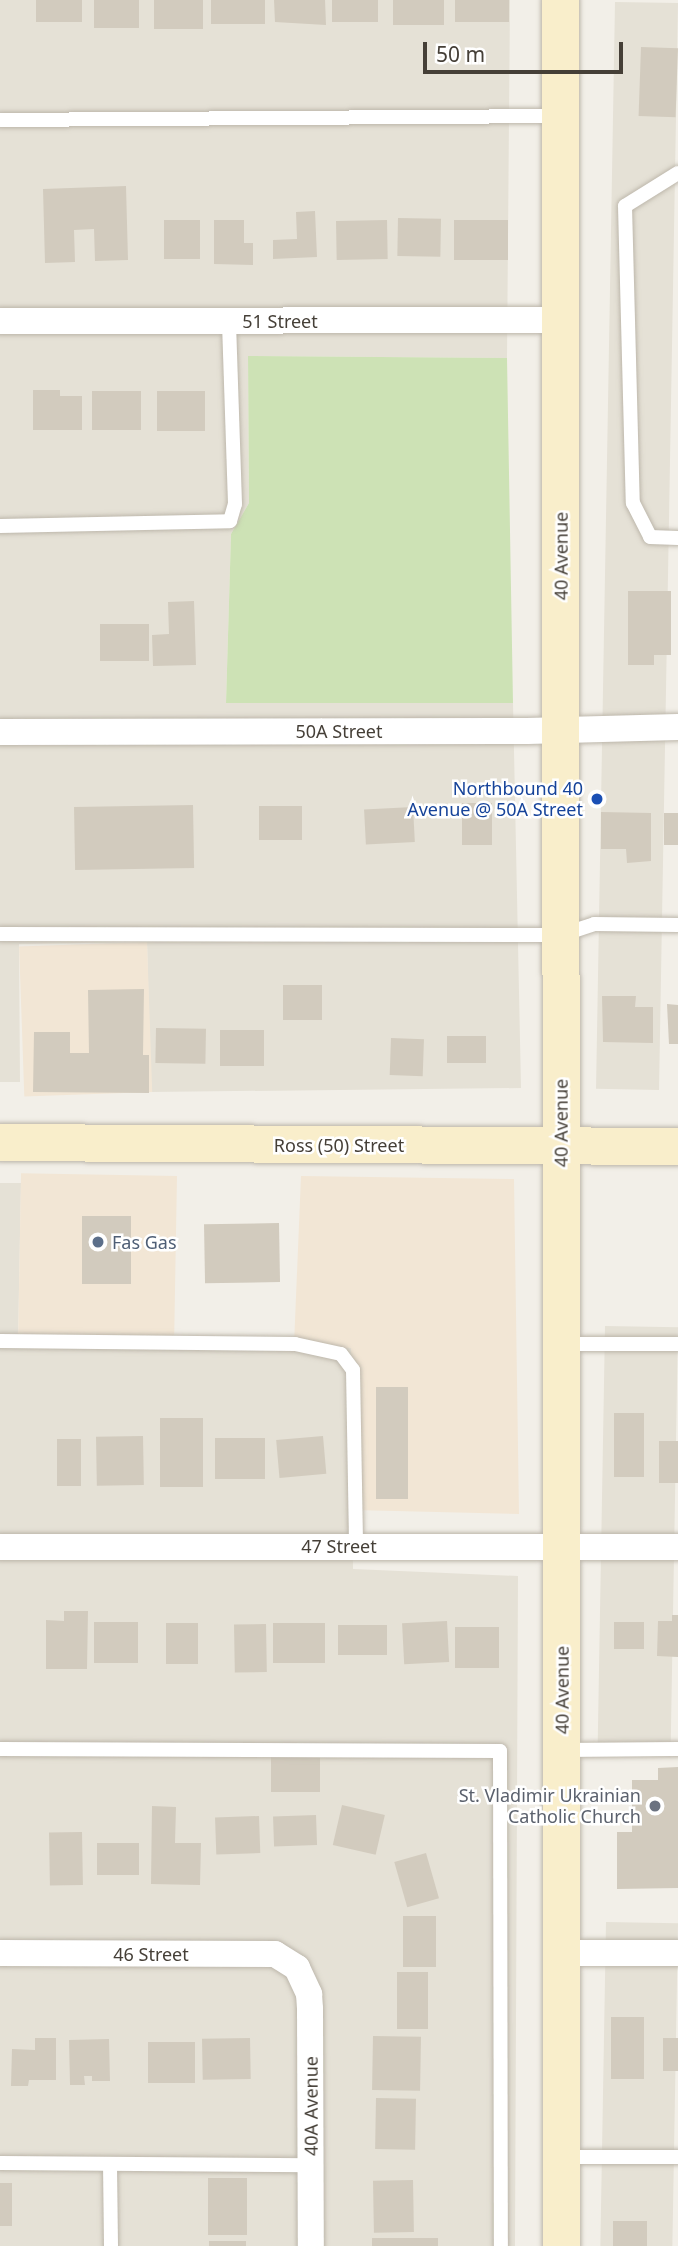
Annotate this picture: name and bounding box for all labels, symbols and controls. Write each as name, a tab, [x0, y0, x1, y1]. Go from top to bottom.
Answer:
scale bar	[426, 28, 626, 72]
text: 50 m	[436, 40, 485, 68]
street label: 51 Street	[242, 310, 318, 332]
street label: 40 Avenue	[550, 512, 572, 600]
street label: 50A Street	[295, 720, 383, 742]
place label: Northbound 40 Avenue @ 50A Street	[407, 778, 583, 820]
marker: Northbound 40 Avenue @ 50A Street	[589, 791, 605, 807]
street label: 40 Avenue	[550, 1079, 572, 1167]
street label: Ross (50) Street	[274, 1134, 404, 1156]
place label: Fas Gas	[112, 1231, 177, 1253]
marker: Fas Gas	[90, 1234, 106, 1250]
street label: 47 Street	[301, 1535, 377, 1557]
street label: 40 Avenue	[551, 1646, 573, 1734]
place label: St. Vladimir Ukrainian Catholic Church	[459, 1785, 641, 1828]
marker: St. Vladimir Ukrainian Catholic Church	[647, 1798, 663, 1814]
street label: 46 Street	[113, 1943, 189, 1965]
street label: 40A Avenue	[300, 2056, 322, 2156]

